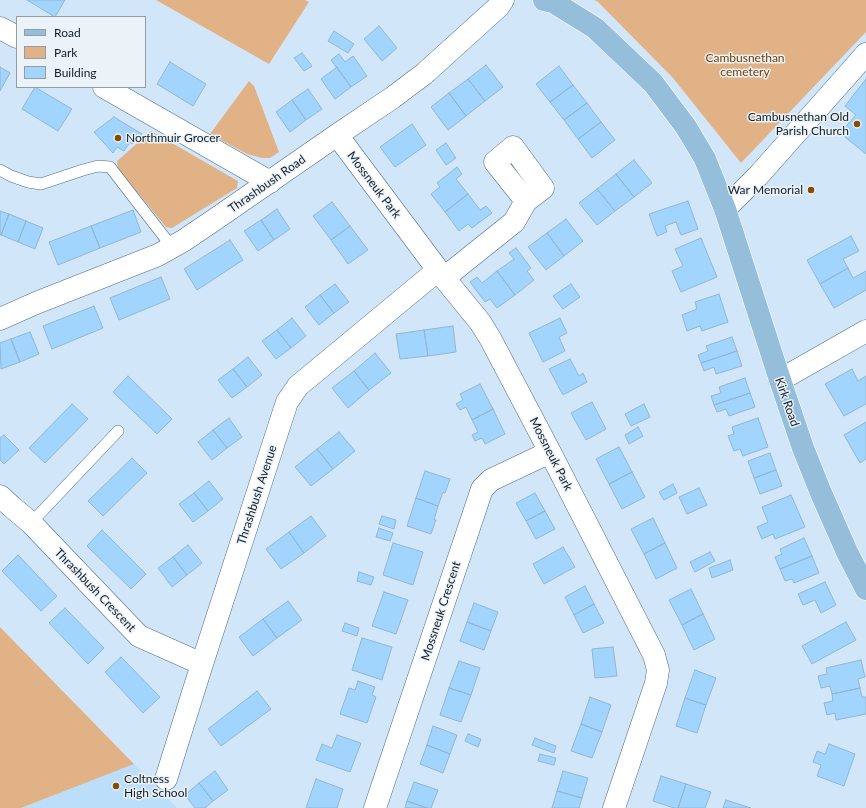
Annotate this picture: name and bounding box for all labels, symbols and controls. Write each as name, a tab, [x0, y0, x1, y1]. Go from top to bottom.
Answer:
legend	[16, 16, 146, 88]
text: Road	[54, 25, 81, 40]
text: Park	[54, 45, 77, 60]
park label: Cambusnethan cemetery	[705, 51, 785, 79]
text: Building	[54, 65, 97, 80]
place label: Cambusnethan Old Parish Church	[748, 110, 849, 138]
marker: Cambusnethan Old Parish Church	[852, 119, 862, 129]
place label: Northmuir Grocer	[126, 131, 220, 145]
marker: Northmuir Grocer	[113, 133, 123, 143]
street label: Mossneuk Park	[344, 149, 404, 221]
street label: Thrashbush Road	[226, 152, 308, 216]
place label: War Memorial	[728, 183, 803, 197]
marker: War Memorial	[806, 185, 816, 195]
street label: Kirk Road	[772, 376, 802, 428]
street label: Mossneuk Park	[526, 415, 576, 493]
street label: Thrashbush Avenue	[234, 443, 280, 547]
street label: Thrashbush Crescent	[51, 545, 139, 635]
street label: Mossneuk Crescent	[418, 560, 464, 662]
place label: Coltness High School	[124, 772, 187, 800]
marker: Coltness High School	[111, 781, 121, 791]

